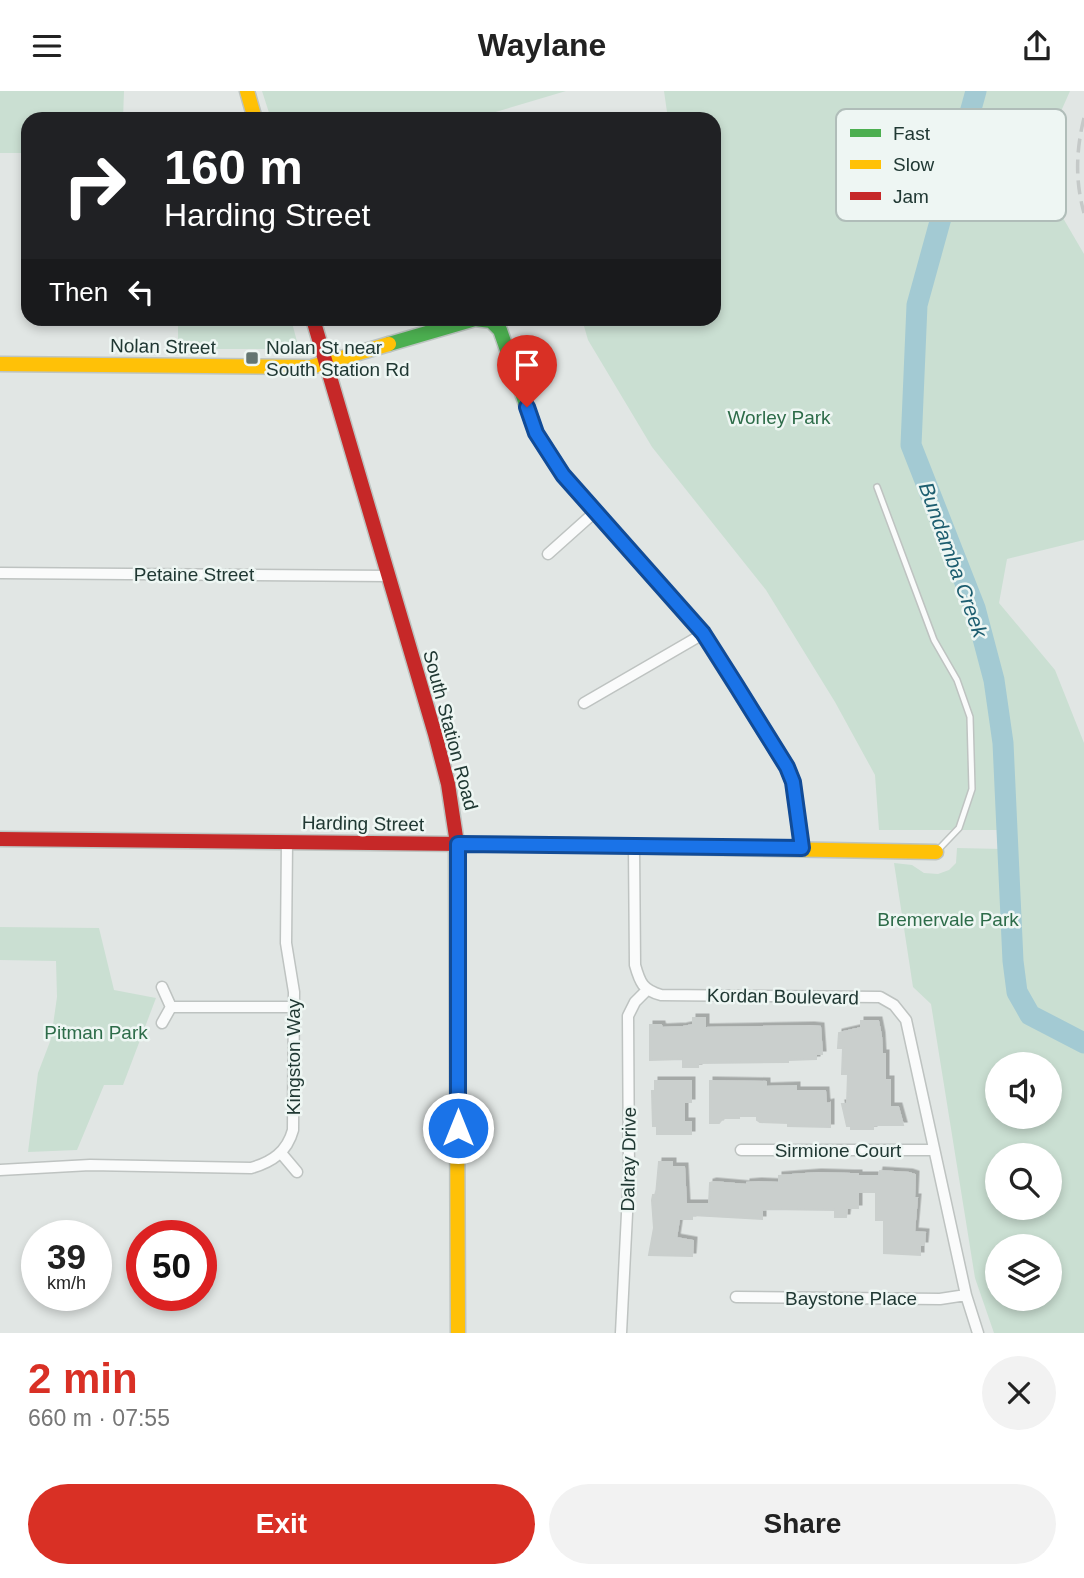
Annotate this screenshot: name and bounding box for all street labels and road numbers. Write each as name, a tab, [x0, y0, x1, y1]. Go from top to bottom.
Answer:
street label: Nolan Street	[110, 335, 217, 358]
street label: Petaine Street	[134, 564, 255, 585]
street label: South Station Road	[419, 648, 482, 812]
street label: Harding Street	[302, 812, 425, 835]
street label: Kordan Boulevard	[707, 985, 859, 1008]
street label: Kingston Way	[283, 998, 304, 1115]
street label: Dalray Drive	[617, 1107, 640, 1211]
street label: Sirmione Court	[775, 1140, 902, 1161]
street label: Baystone Place	[785, 1288, 917, 1309]

